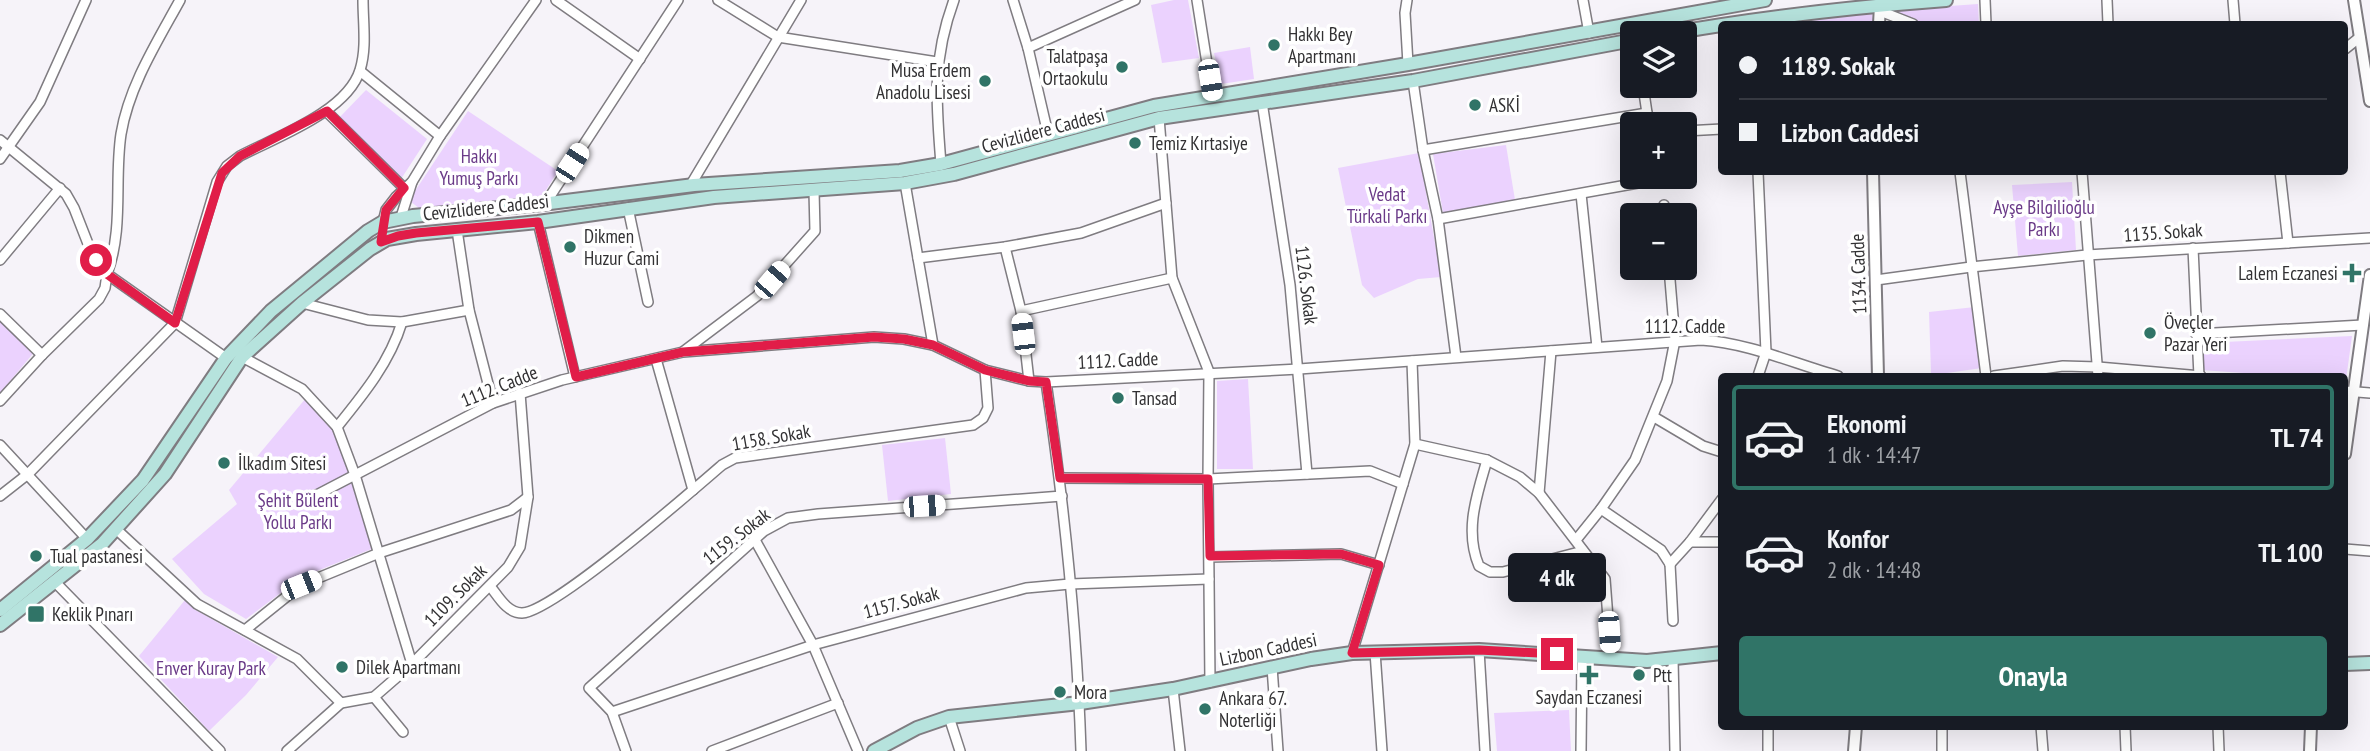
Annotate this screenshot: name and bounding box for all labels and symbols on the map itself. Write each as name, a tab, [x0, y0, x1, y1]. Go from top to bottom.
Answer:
place label: Hakkı Bey Apartmanı	[1288, 22, 1356, 68]
marker: Hakkı Bey Apartmanı	[1266, 37, 1282, 53]
place label: Talatpaşa Ortaokulu	[1043, 44, 1108, 90]
place label: Musa Erdem Anadolu Lisesi	[876, 58, 971, 104]
car	[1197, 58, 1224, 102]
marker: Talatpaşa Ortaokulu	[1114, 59, 1130, 75]
marker: Musa Erdem Anadolu Lisesi	[977, 73, 993, 89]
place label: ASKİ	[1489, 93, 1520, 117]
marker: ASKİ	[1467, 97, 1483, 113]
street label: Cevizlidere Caddesi	[979, 102, 1107, 158]
place label: Temiz Kırtasiye	[1149, 131, 1248, 155]
marker: Temiz Kırtasiye	[1127, 135, 1143, 151]
car	[552, 140, 593, 186]
park label: Hakkı Yumuş Parkı	[439, 144, 519, 190]
park label: Vedat Türkali Parkı	[1347, 182, 1427, 228]
street label: Cevizlidere Caddesi	[422, 188, 550, 226]
park label: Ayşe Bilgilioğlu Parkı	[1993, 195, 2095, 241]
street label: 1135. Sokak	[2123, 217, 2204, 247]
place label: Dikmen Huzur Cami	[584, 224, 659, 270]
street label: 1134. Cadde	[1845, 233, 1871, 315]
marker: Dikmen Huzur Cami	[562, 239, 578, 255]
route start	[80, 244, 112, 276]
street label: 1126. Sokak	[1290, 244, 1324, 326]
car	[751, 257, 794, 303]
place label: Lalem Eczanesi	[2238, 261, 2338, 285]
marker: Lalem Eczanesi	[2344, 265, 2360, 281]
place label: Öveçler Pazar Yeri	[2164, 310, 2227, 356]
car	[1011, 312, 1036, 356]
street label: 1112. Cadde	[1645, 314, 1726, 338]
marker: Öveçler Pazar Yeri	[2142, 325, 2158, 341]
street label: 1112. Cadde	[1077, 346, 1159, 374]
street label: 1112. Cadde	[457, 360, 541, 412]
place label: Tansad	[1132, 386, 1177, 410]
marker: Tansad	[1110, 390, 1126, 406]
street label: 1158. Sokak	[730, 418, 813, 456]
place label: İlkadım Sitesi	[238, 451, 326, 475]
marker: İlkadım Sitesi	[216, 455, 232, 471]
park label: Şehit Bülent Yollu Parkı	[258, 488, 339, 534]
car	[903, 494, 946, 518]
street label: 1159. Sokak	[697, 502, 775, 570]
place label: Tual pastanesi	[50, 544, 143, 568]
marker: Tual pastanesi	[28, 548, 44, 564]
callout: 4 dk	[1508, 552, 1606, 602]
street label: 1109. Sokak	[419, 558, 492, 631]
car	[278, 567, 325, 603]
street label: 1157. Sokak	[861, 580, 942, 624]
place label: Keklik Pınarı	[52, 602, 133, 626]
marker: Keklik Pınarı	[26, 604, 46, 624]
car	[1598, 610, 1621, 654]
street label: Lizbon Caddesi	[1217, 627, 1319, 671]
route end	[1541, 638, 1573, 670]
place label: Dilek Apartmanı	[356, 655, 461, 679]
park label: Enver Kuray Park	[156, 656, 267, 680]
marker: Dilek Apartmanı	[334, 659, 350, 675]
place label: Ptt	[1653, 663, 1673, 687]
marker: Saydan Eczanesi	[1581, 667, 1597, 683]
marker: Ptt	[1631, 667, 1647, 683]
place label: Mora	[1074, 680, 1107, 704]
marker: Mora	[1052, 684, 1068, 700]
place label: Saydan Eczanesi	[1536, 685, 1642, 709]
place label: Ankara 67. Noterliği	[1219, 686, 1287, 732]
marker: Ankara 67. Noterliği	[1197, 701, 1213, 717]

